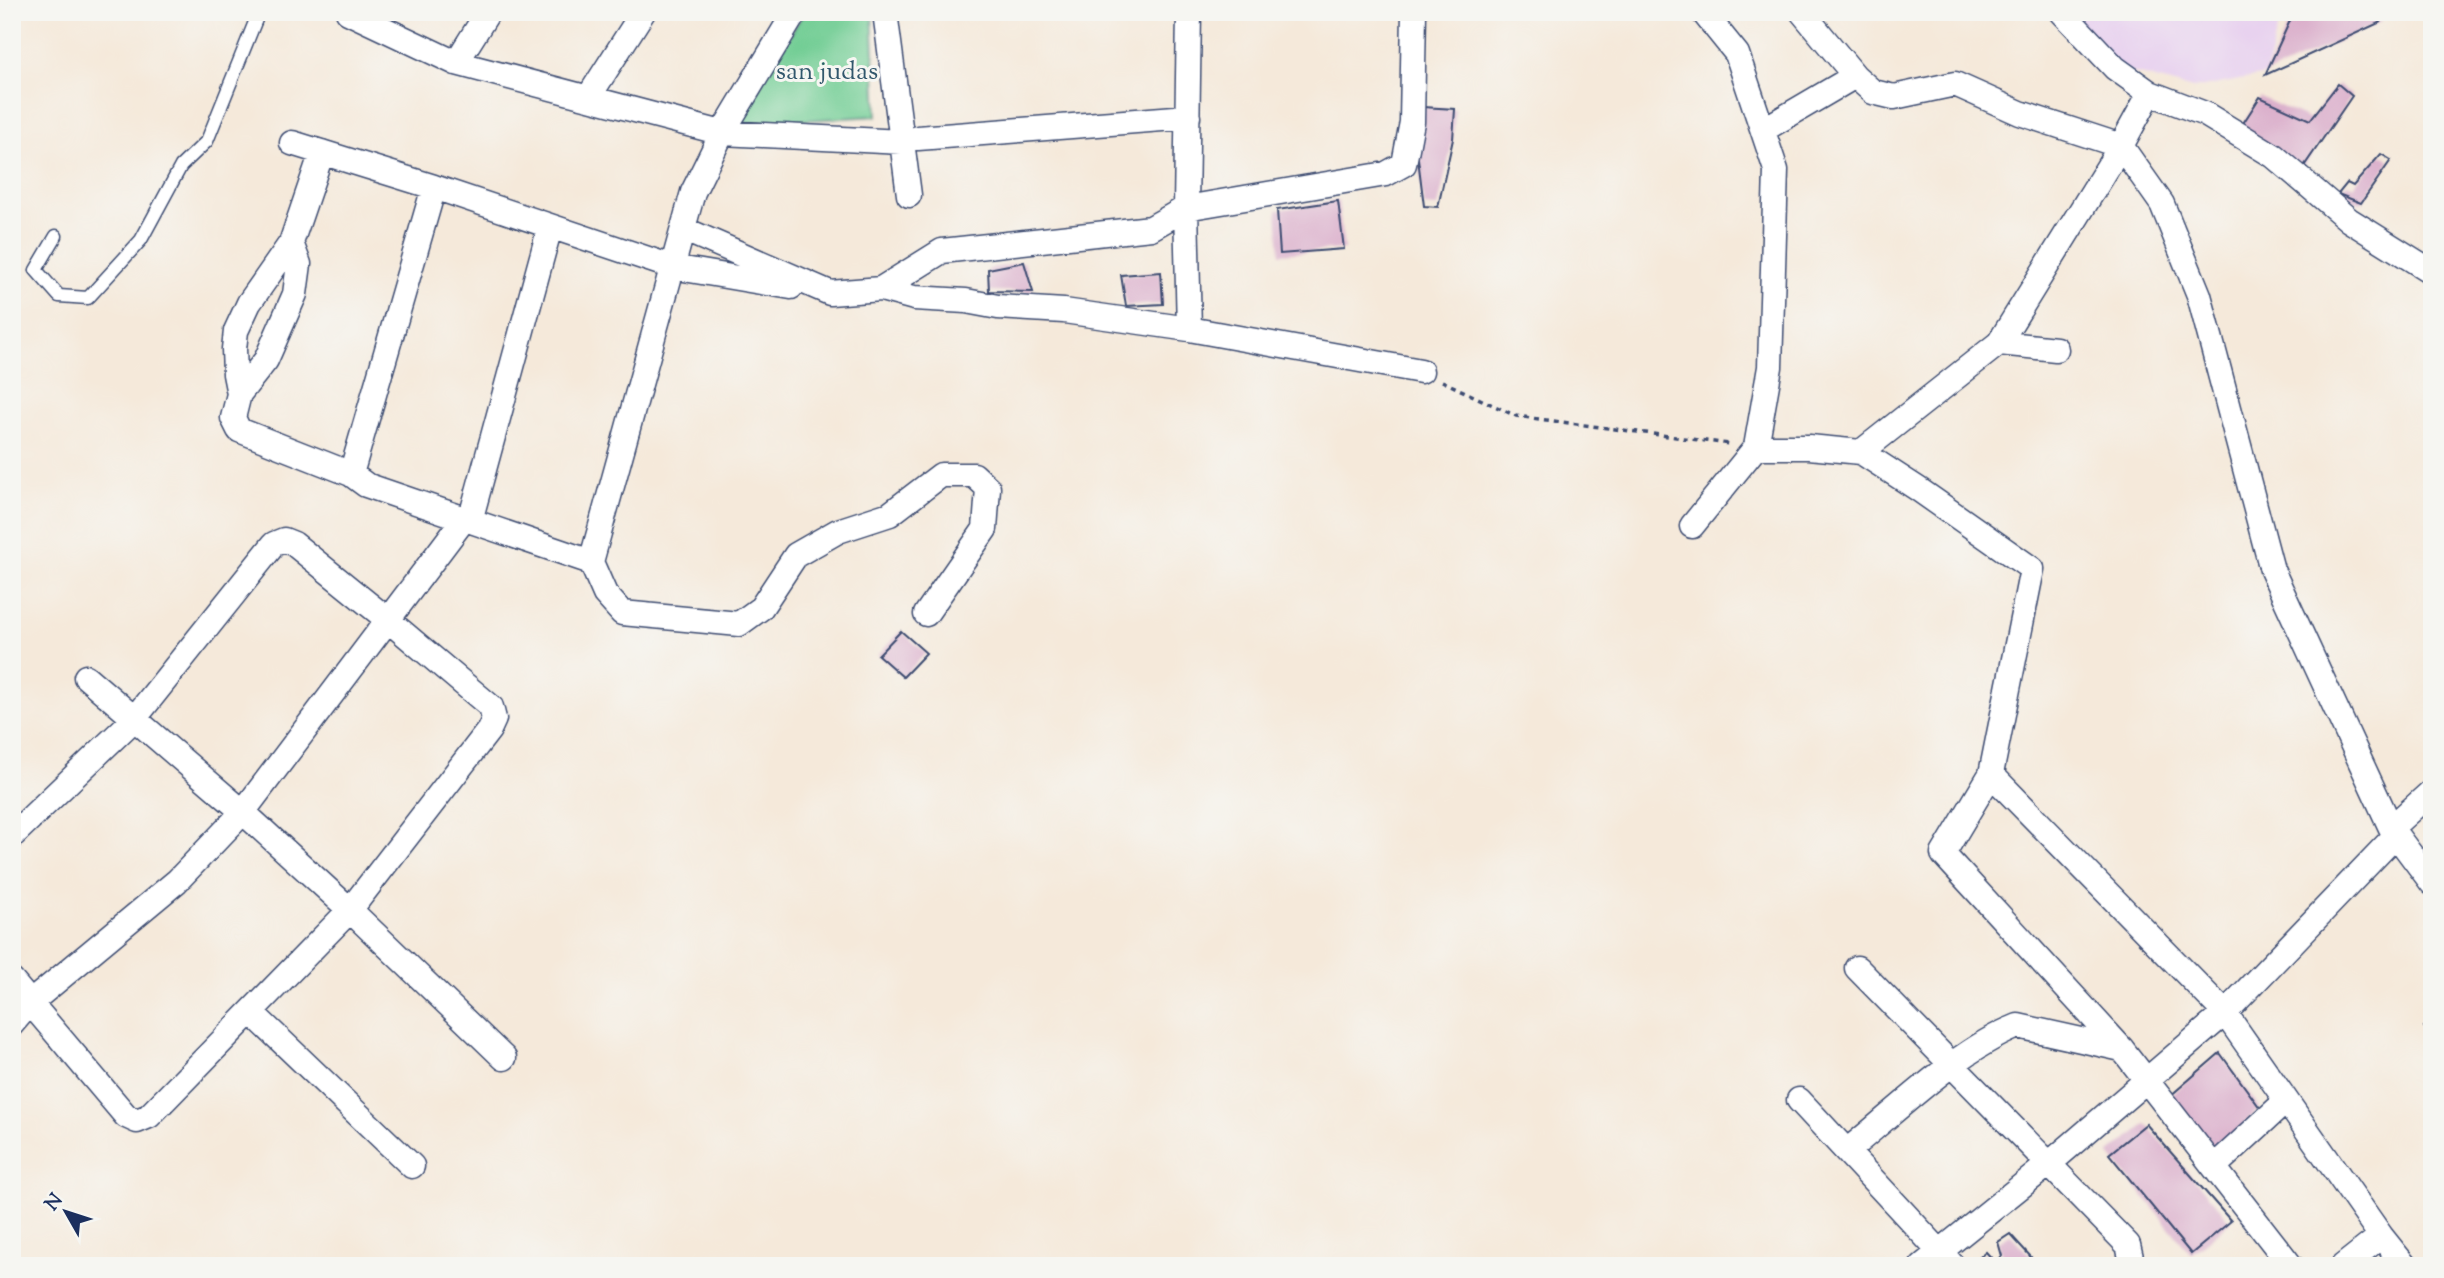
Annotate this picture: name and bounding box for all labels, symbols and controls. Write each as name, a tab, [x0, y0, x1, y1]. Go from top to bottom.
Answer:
park label: san judas	[776, 54, 878, 91]
north arrow	[32, 1176, 102, 1246]
text: N	[39, 1188, 70, 1217]

